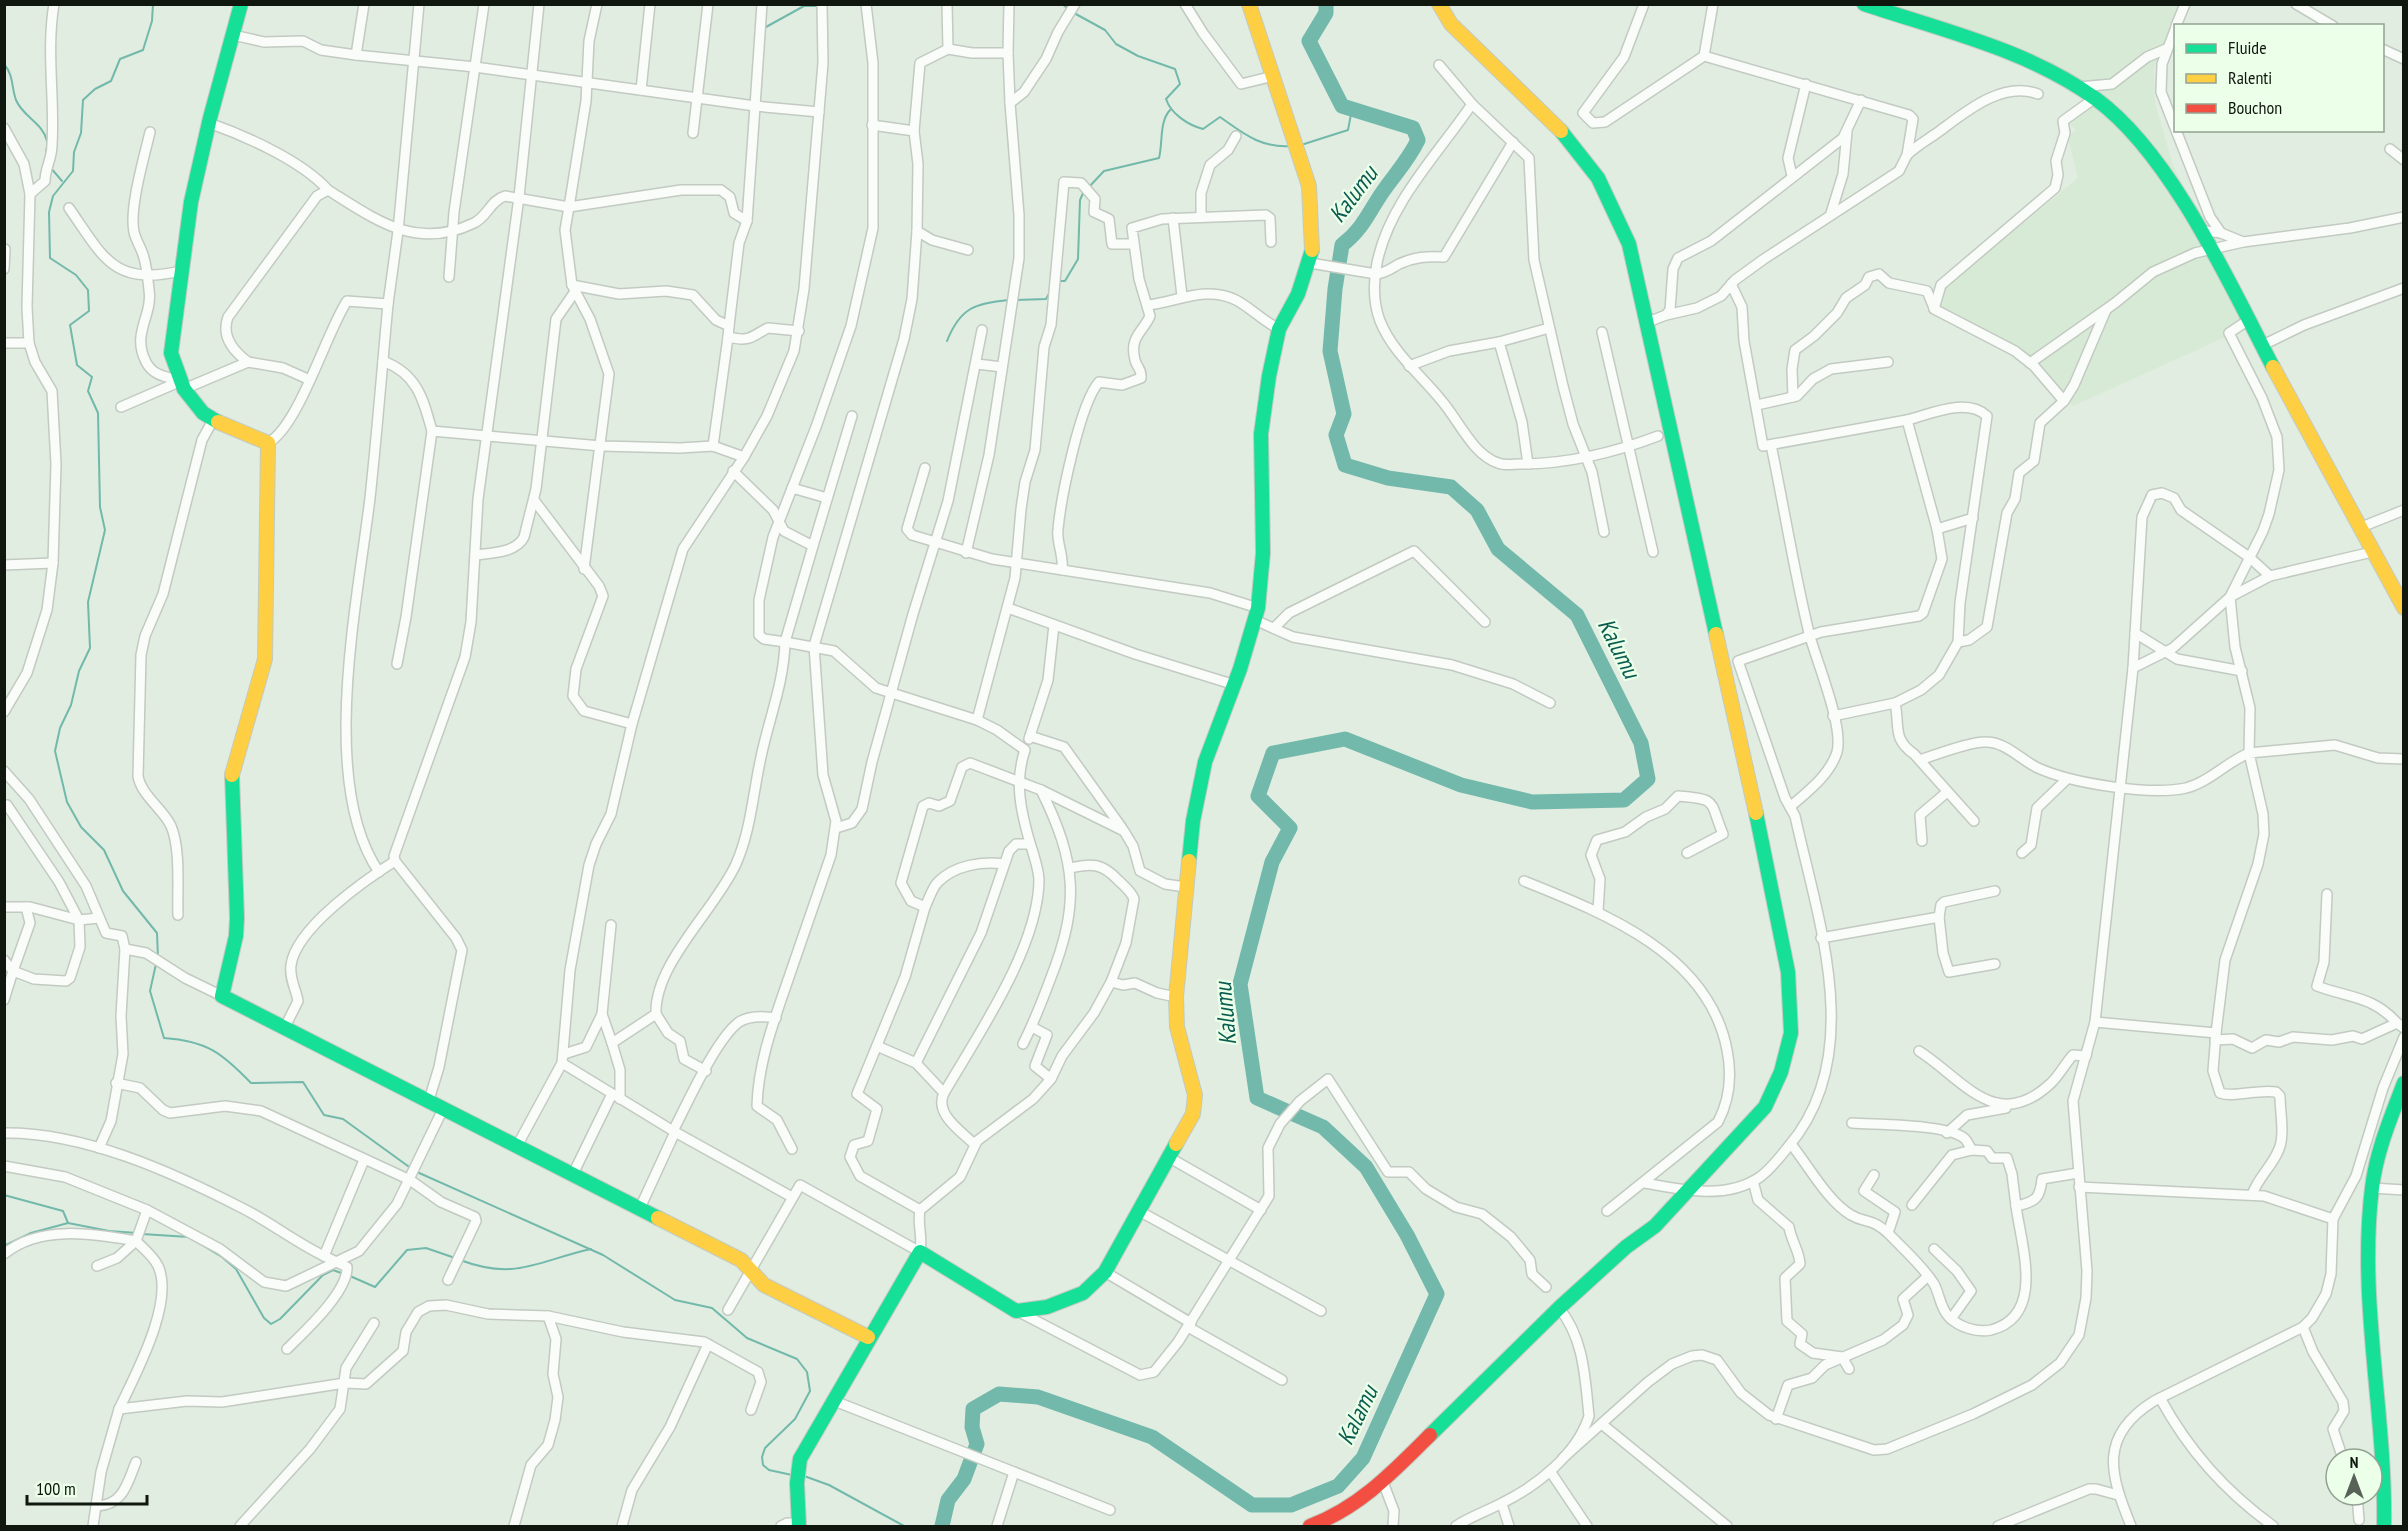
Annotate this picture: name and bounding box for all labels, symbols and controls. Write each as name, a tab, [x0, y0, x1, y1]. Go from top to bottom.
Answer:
legend	[2174, 24, 2384, 132]
text: Fluide	[2228, 36, 2267, 59]
text: Ralenti	[2228, 66, 2272, 89]
text: Bouchon	[2228, 96, 2282, 119]
water label: Kalumu	[1322, 158, 1385, 228]
water label: Kalumu	[1591, 613, 1648, 685]
water label: Kalumu	[1207, 980, 1243, 1047]
water label: Kalamu	[1329, 1379, 1385, 1450]
north arrow	[2324, 1447, 2384, 1507]
text: N	[2350, 1452, 2358, 1472]
scale bar	[27, 1468, 147, 1506]
text: 100 m	[36, 1477, 76, 1500]

